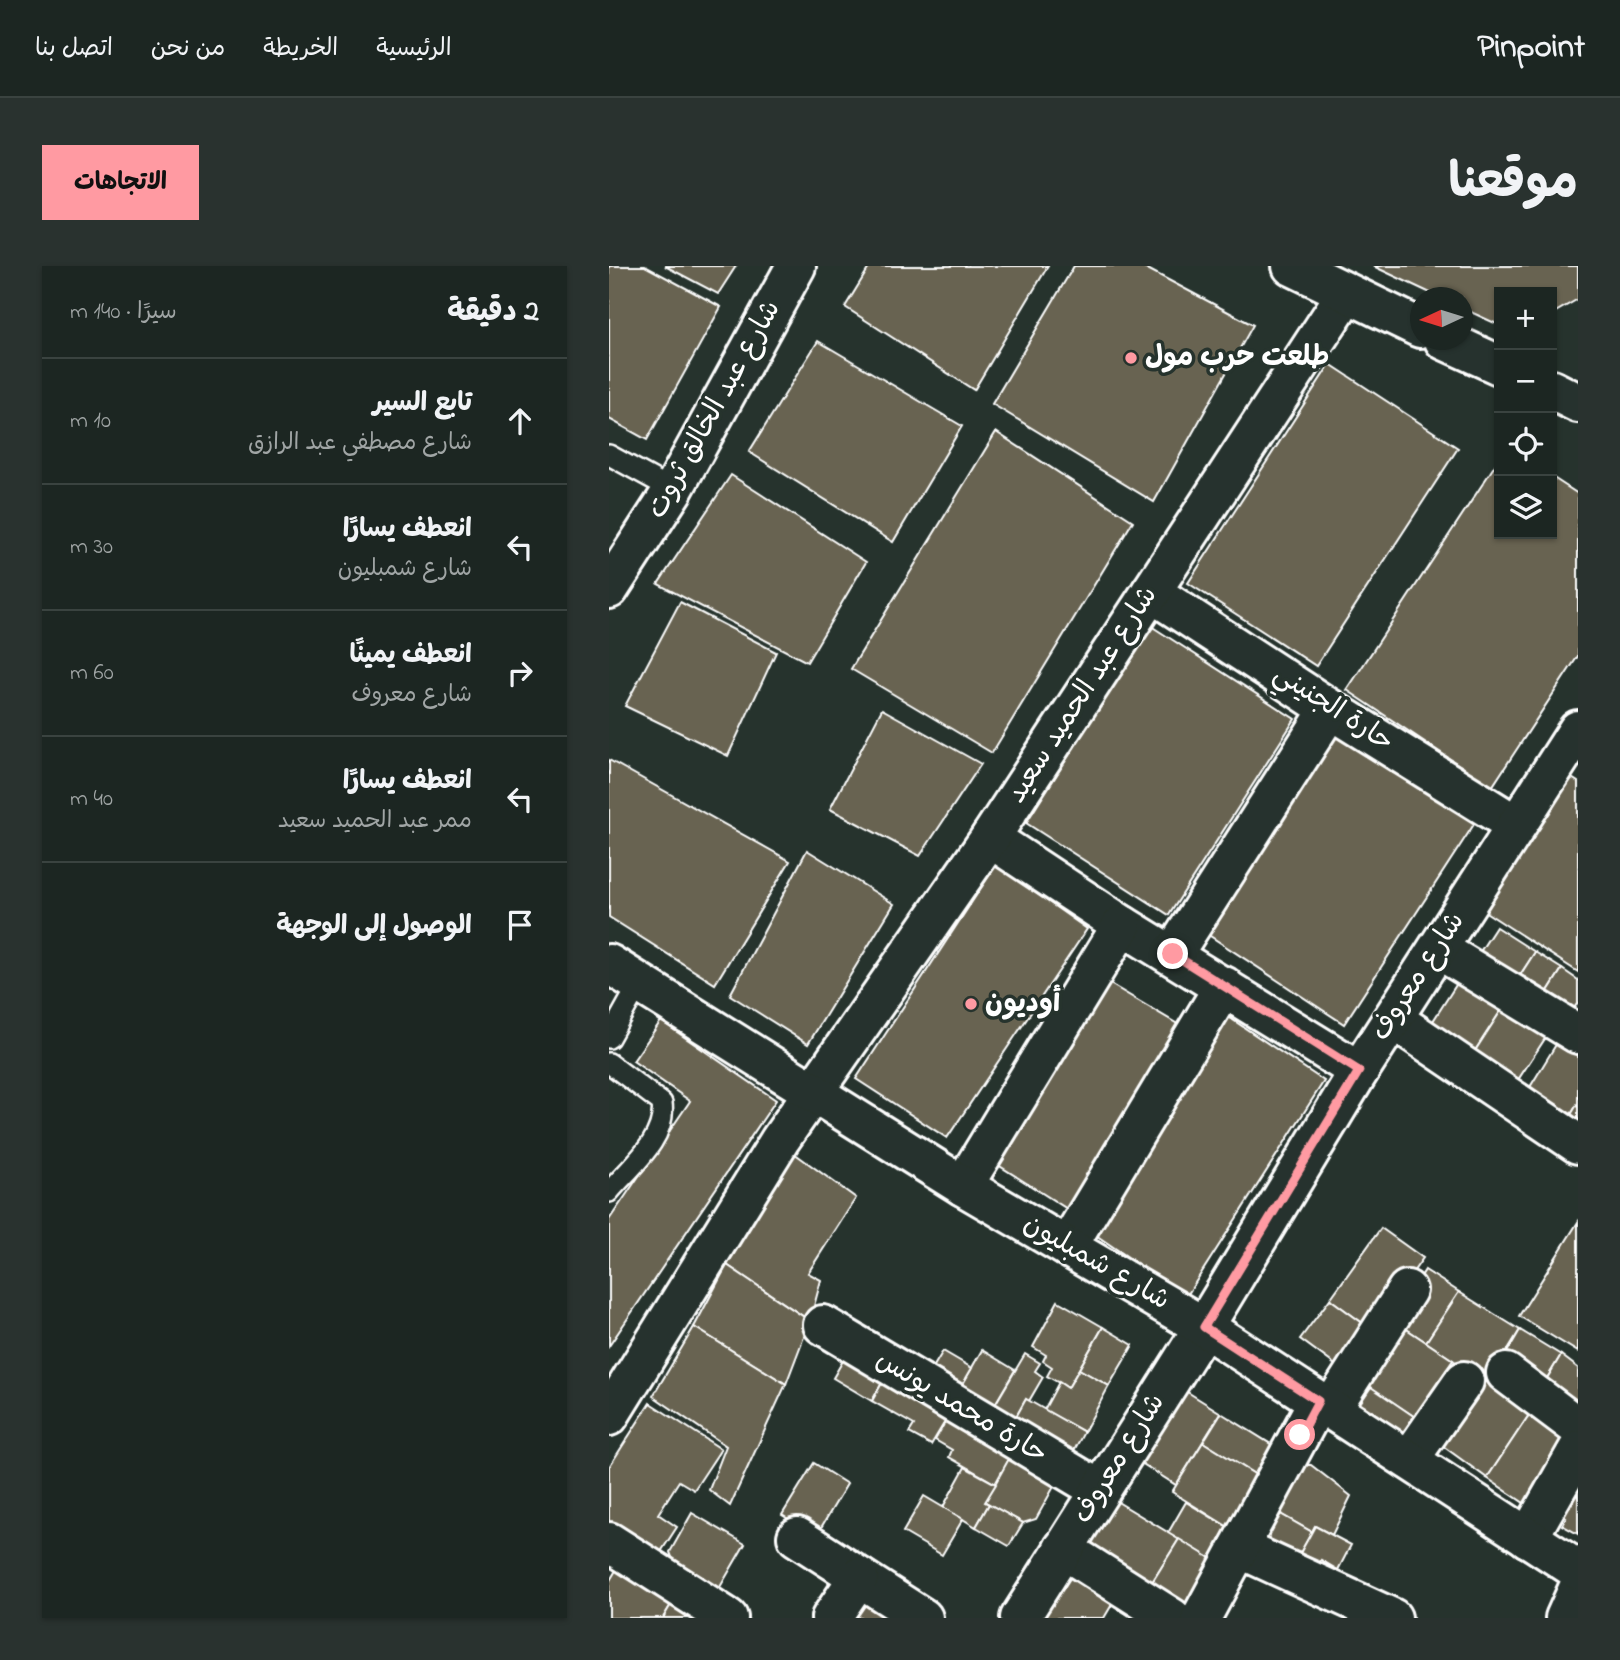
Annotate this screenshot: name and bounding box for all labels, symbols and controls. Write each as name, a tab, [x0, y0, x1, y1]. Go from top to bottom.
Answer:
text: Pinpoint	[1477, 24, 1585, 72]
text: اتصل بنا	[35, 32, 113, 67]
text: من نحن	[151, 32, 225, 67]
text: الخريطة	[263, 32, 338, 67]
text: الرئيسية	[376, 32, 452, 67]
button: الاتجاهات	[42, 145, 199, 220]
text: موقعنا	[1448, 148, 1578, 220]
north arrow	[1410, 287, 1473, 350]
map controls	[1494, 287, 1557, 539]
button: +	[1494, 287, 1557, 350]
text: 2 دقيقة	[447, 291, 539, 335]
street label: شارع عبد الخالق ثروت	[638, 293, 792, 527]
text: سيرًا · 140 m	[70, 296, 177, 329]
place label: طلعت حرب مول	[1145, 338, 1330, 379]
marker: طلعت حرب مول	[1123, 350, 1139, 366]
button: −	[1494, 350, 1557, 413]
text: تابع السير	[373, 385, 472, 423]
icon: ahead	[501, 402, 539, 440]
text: 10 m	[70, 405, 111, 438]
button: locate	[1494, 413, 1557, 476]
text: شارع مصطفي عبد الرازق	[248, 427, 472, 460]
button: layers	[1494, 476, 1557, 539]
text: انعطف يسارًا	[343, 511, 472, 549]
icon: left	[501, 528, 539, 566]
text: 30 m	[70, 531, 113, 564]
text: شارع شمبليون	[338, 553, 472, 586]
street label: شارع عبد الحميد سعيد	[997, 578, 1169, 812]
text: انعطف يمينًا	[349, 637, 472, 675]
icon: right	[501, 654, 539, 692]
street label: حارة الجنيني	[1264, 655, 1401, 764]
text: 60 m	[70, 657, 114, 690]
text: شارع معروف	[351, 679, 472, 712]
text: انعطف يسارًا	[343, 763, 472, 801]
icon: left	[501, 780, 539, 818]
text: 40 m	[70, 783, 113, 816]
text: ممر عبد الحميد سعيد	[278, 805, 472, 838]
street label: شارع معروف	[1362, 904, 1476, 1050]
icon: arrive	[501, 906, 539, 944]
text: الوصول إلى الوجهة	[276, 908, 472, 946]
route end	[1157, 938, 1188, 969]
place label: أوديون	[985, 984, 1061, 1025]
marker: أوديون	[963, 996, 979, 1012]
street label: شارع شمبليون	[1015, 1204, 1177, 1322]
street label: حارة محمد يونس	[867, 1340, 1055, 1476]
street label: شارع معروف	[1064, 1386, 1176, 1532]
route start	[1284, 1419, 1315, 1450]

